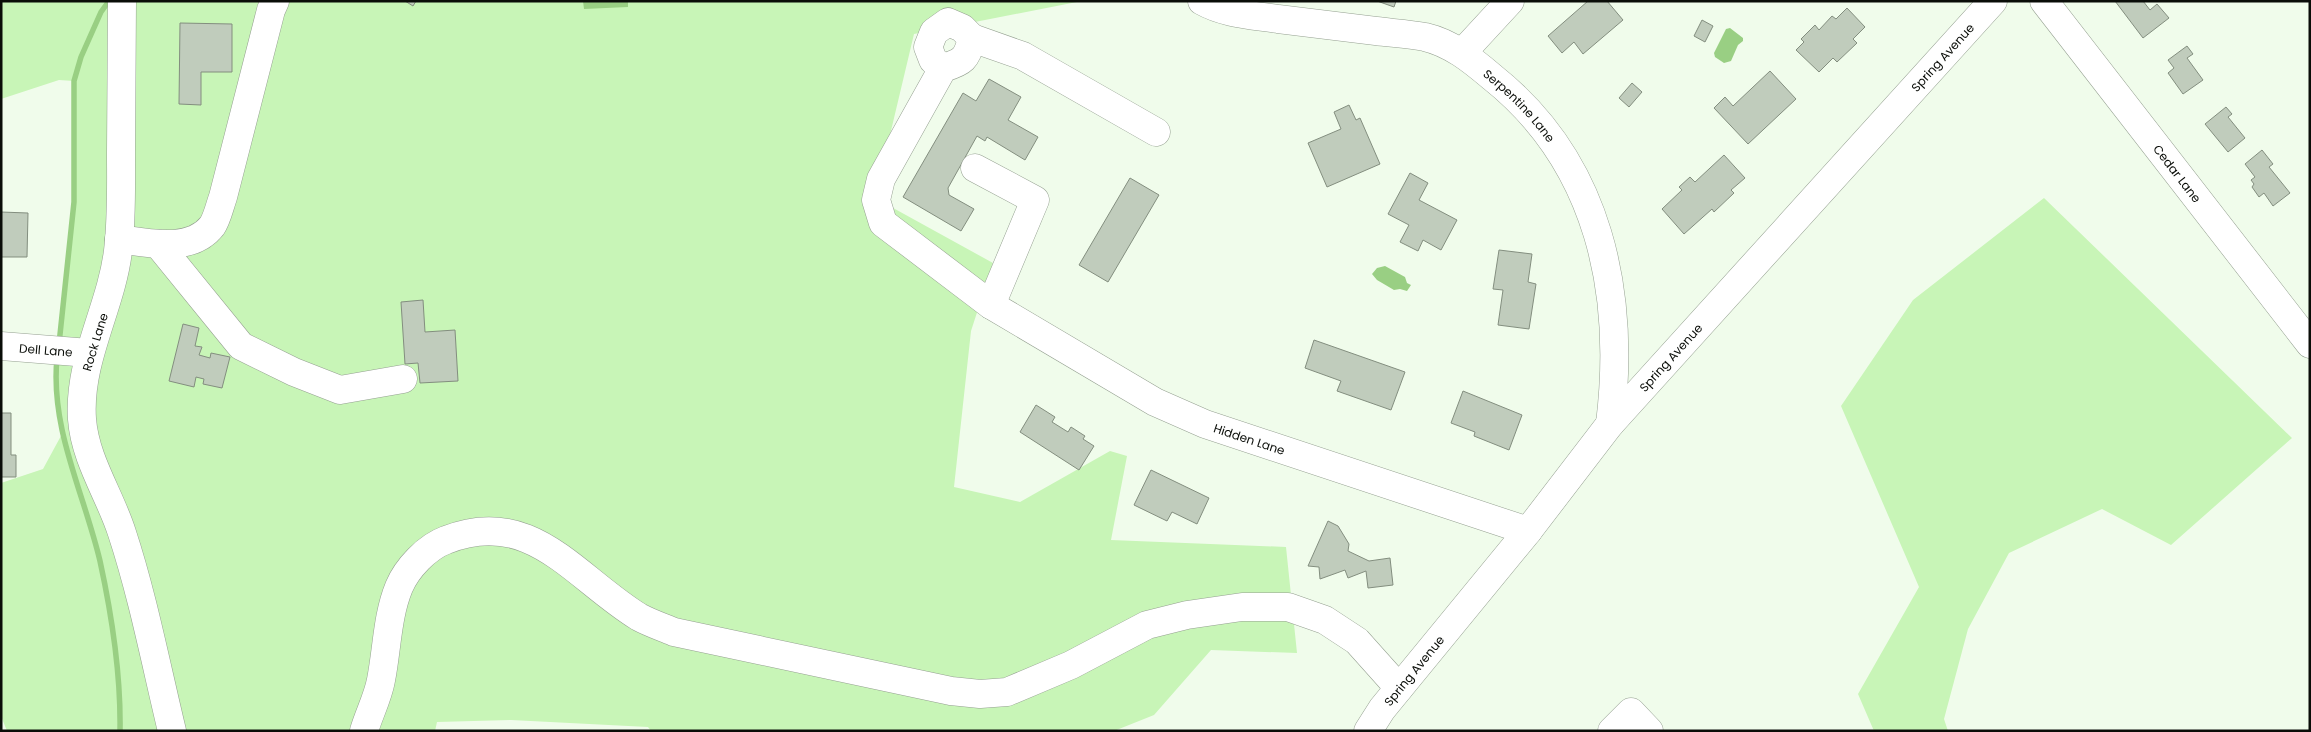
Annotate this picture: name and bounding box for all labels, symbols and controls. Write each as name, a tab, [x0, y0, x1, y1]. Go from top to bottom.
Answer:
street label: Spring Avenue	[1907, 19, 1978, 95]
street label: Serpentine Lane	[1480, 65, 1559, 145]
street label: Cedar Lane	[2150, 141, 2205, 206]
street label: Rock Lane	[78, 311, 112, 373]
street label: Spring Avenue	[1635, 320, 1706, 395]
street label: Dell Lane	[19, 339, 73, 360]
street label: Hidden Lane	[1212, 419, 1287, 458]
street label: Spring Avenue	[1380, 631, 1448, 709]

